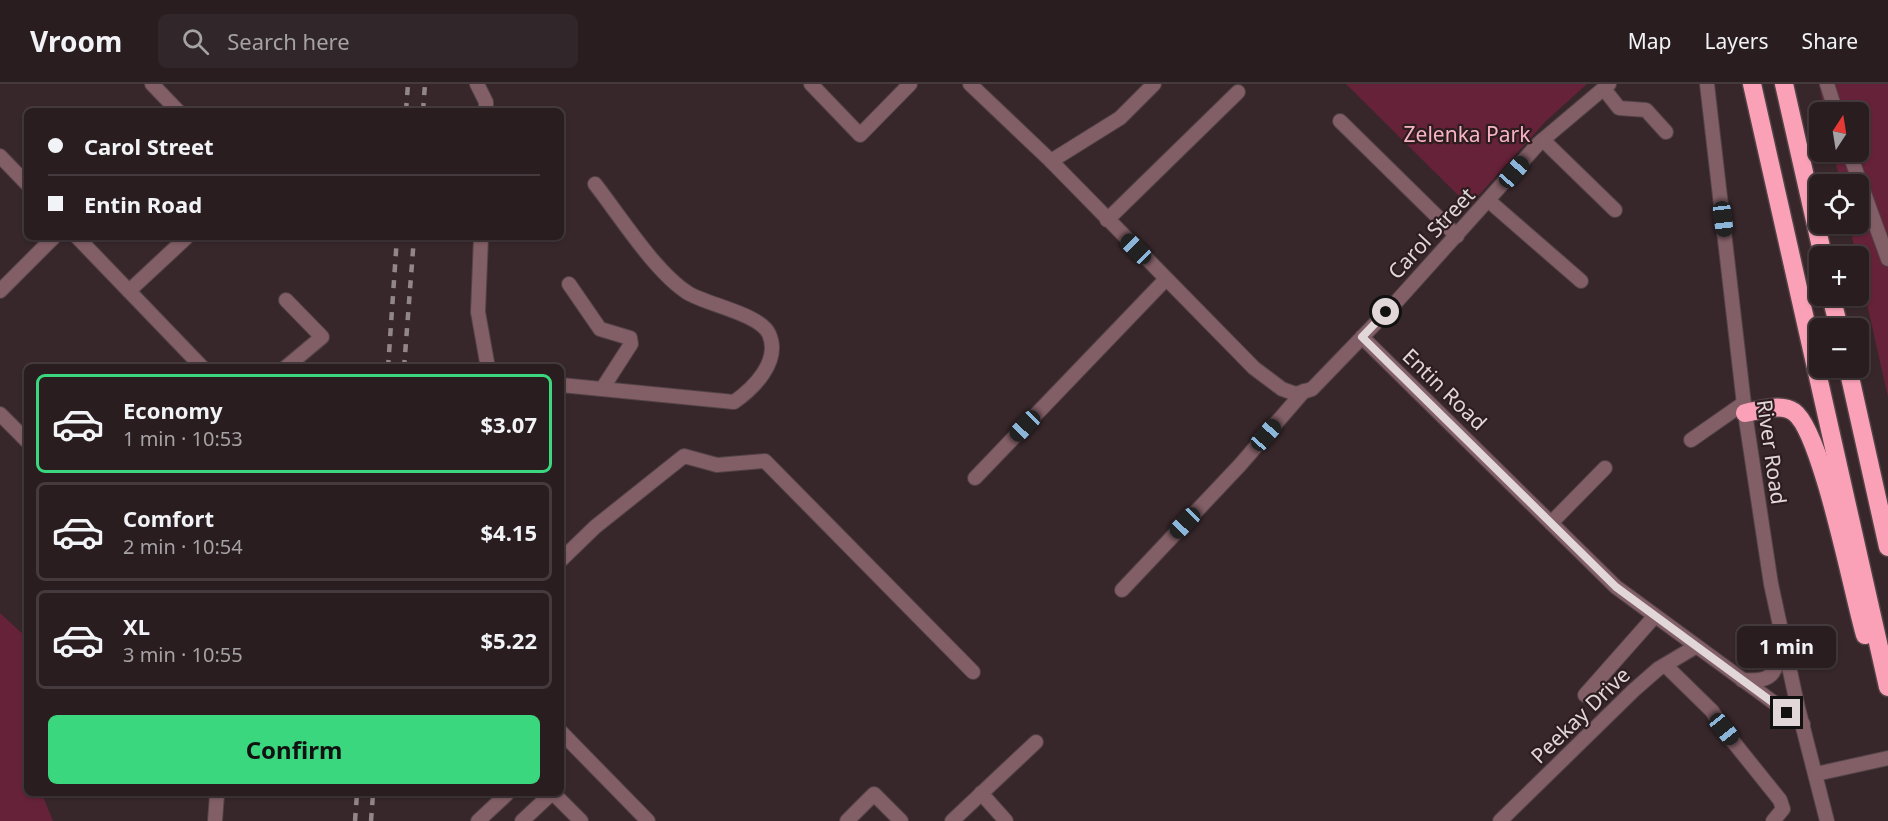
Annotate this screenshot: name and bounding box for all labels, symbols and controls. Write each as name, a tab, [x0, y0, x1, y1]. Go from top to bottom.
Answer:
search box	[158, 14, 578, 68]
text: Vroom	[30, 22, 122, 60]
icon: search	[179, 25, 212, 58]
text: Search here	[227, 26, 350, 56]
text: Map	[1628, 27, 1672, 55]
text: Layers	[1705, 27, 1769, 55]
text: Share	[1802, 27, 1858, 55]
north arrow	[1809, 102, 1869, 162]
map controls	[1809, 102, 1869, 378]
park label: Zelenka Park	[1404, 120, 1531, 148]
text: Carol Street	[84, 131, 214, 161]
car	[1495, 153, 1533, 191]
button: locate	[1809, 174, 1869, 234]
street label: Carol Street	[1381, 181, 1481, 285]
text: Entin Road	[84, 189, 202, 219]
car	[1712, 200, 1734, 238]
car	[1117, 230, 1155, 268]
button: +	[1809, 246, 1869, 306]
route start	[1372, 298, 1399, 325]
button: −	[1809, 318, 1869, 378]
street label: Entin Road	[1397, 342, 1493, 436]
text: Economy	[123, 395, 222, 425]
icon: car	[51, 397, 105, 451]
street label: River Road	[1751, 398, 1793, 506]
car	[1006, 407, 1044, 445]
text: $3.07	[480, 409, 537, 439]
car	[1247, 416, 1285, 454]
text: 1 min · 10:53	[123, 425, 243, 452]
text: Comfort	[123, 503, 214, 533]
car	[1166, 504, 1204, 542]
icon: car	[51, 505, 105, 559]
text: $4.15	[480, 517, 537, 547]
text: 2 min · 10:54	[123, 533, 243, 560]
text: XL	[123, 611, 150, 641]
icon: car	[51, 613, 105, 667]
text: $5.22	[480, 625, 537, 655]
callout: 1 min	[1738, 626, 1836, 668]
text: 1 min	[1759, 633, 1814, 660]
text: 3 min · 10:55	[123, 641, 243, 668]
street label: Peekay Drive	[1524, 661, 1636, 769]
route end	[1773, 699, 1800, 726]
car	[1706, 709, 1742, 749]
button: Confirm	[48, 715, 540, 784]

